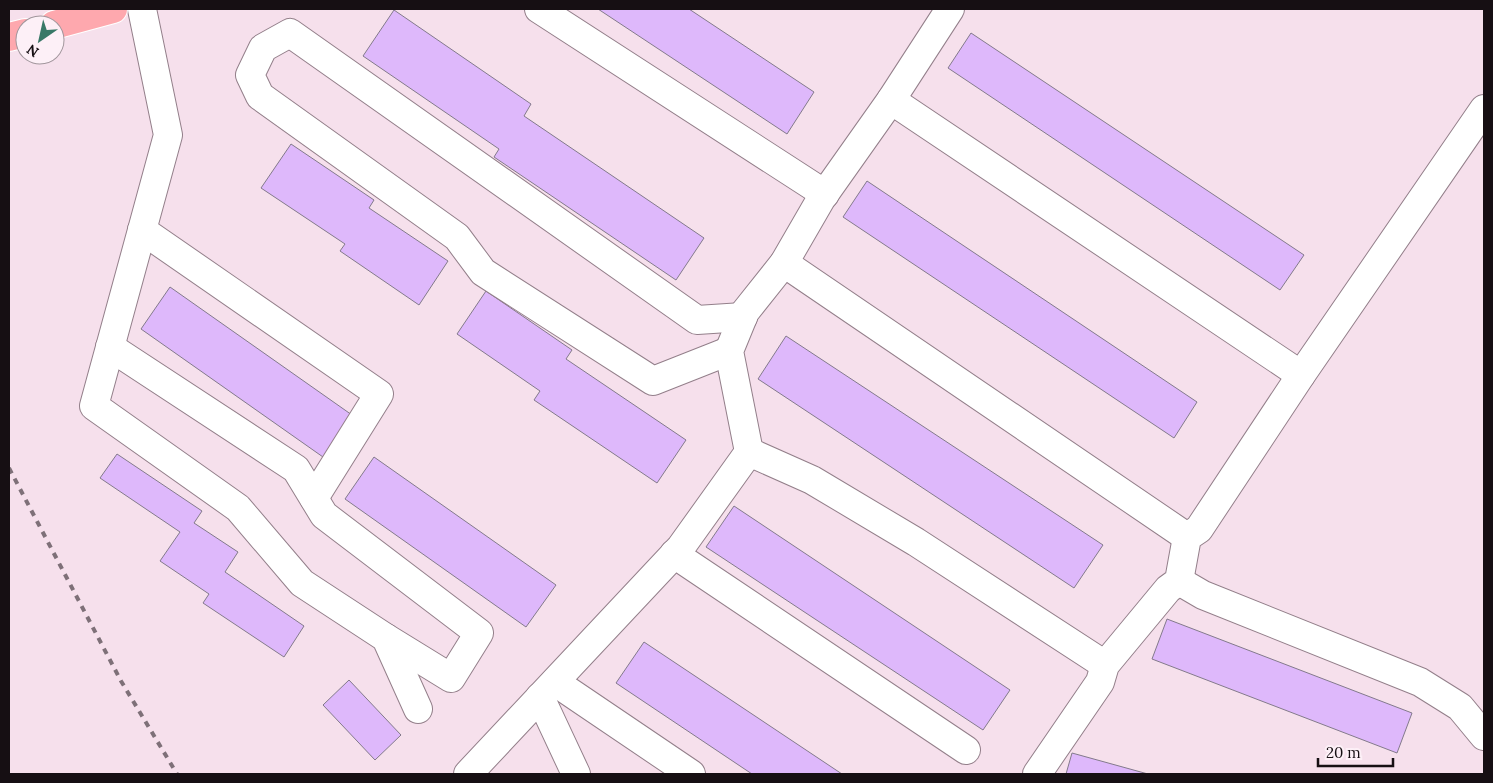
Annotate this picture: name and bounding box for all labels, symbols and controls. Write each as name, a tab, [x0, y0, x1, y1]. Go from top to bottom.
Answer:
north arrow	[15, 15, 65, 65]
text: N	[23, 40, 42, 61]
scale bar	[1318, 736, 1393, 768]
text: 20 m	[1326, 743, 1361, 762]

